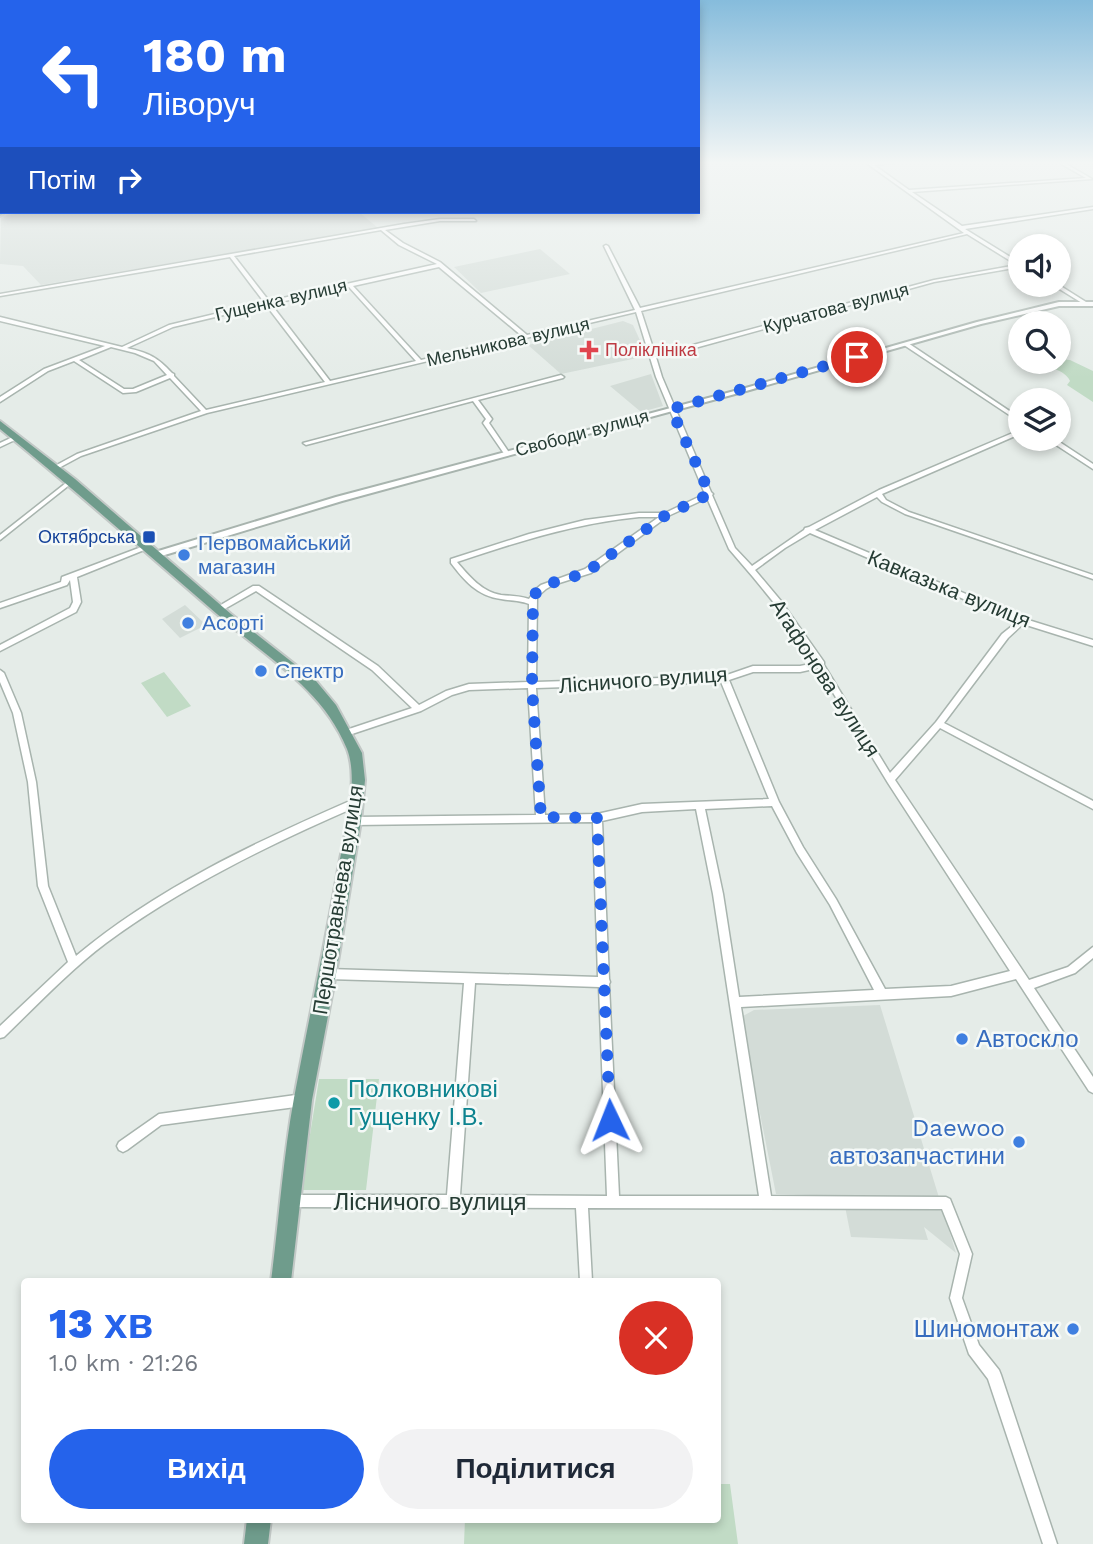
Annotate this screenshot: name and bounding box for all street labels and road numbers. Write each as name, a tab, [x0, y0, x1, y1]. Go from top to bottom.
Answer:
street label: Гущенка вулиця	[213, 274, 349, 325]
street label: Курчатова вулиця	[761, 278, 911, 337]
street label: Мельникова вулиця	[424, 313, 591, 370]
street label: Свободи вулиця	[513, 405, 651, 460]
street label: Кавказька вулиця	[864, 544, 1034, 633]
street label: Агафонова вулиця	[765, 594, 886, 761]
street label: Лісничого вулиця	[558, 661, 728, 698]
street label: Першотравнева вулиця	[307, 783, 368, 1016]
street label: Лісничого вулиця	[333, 1188, 527, 1216]

